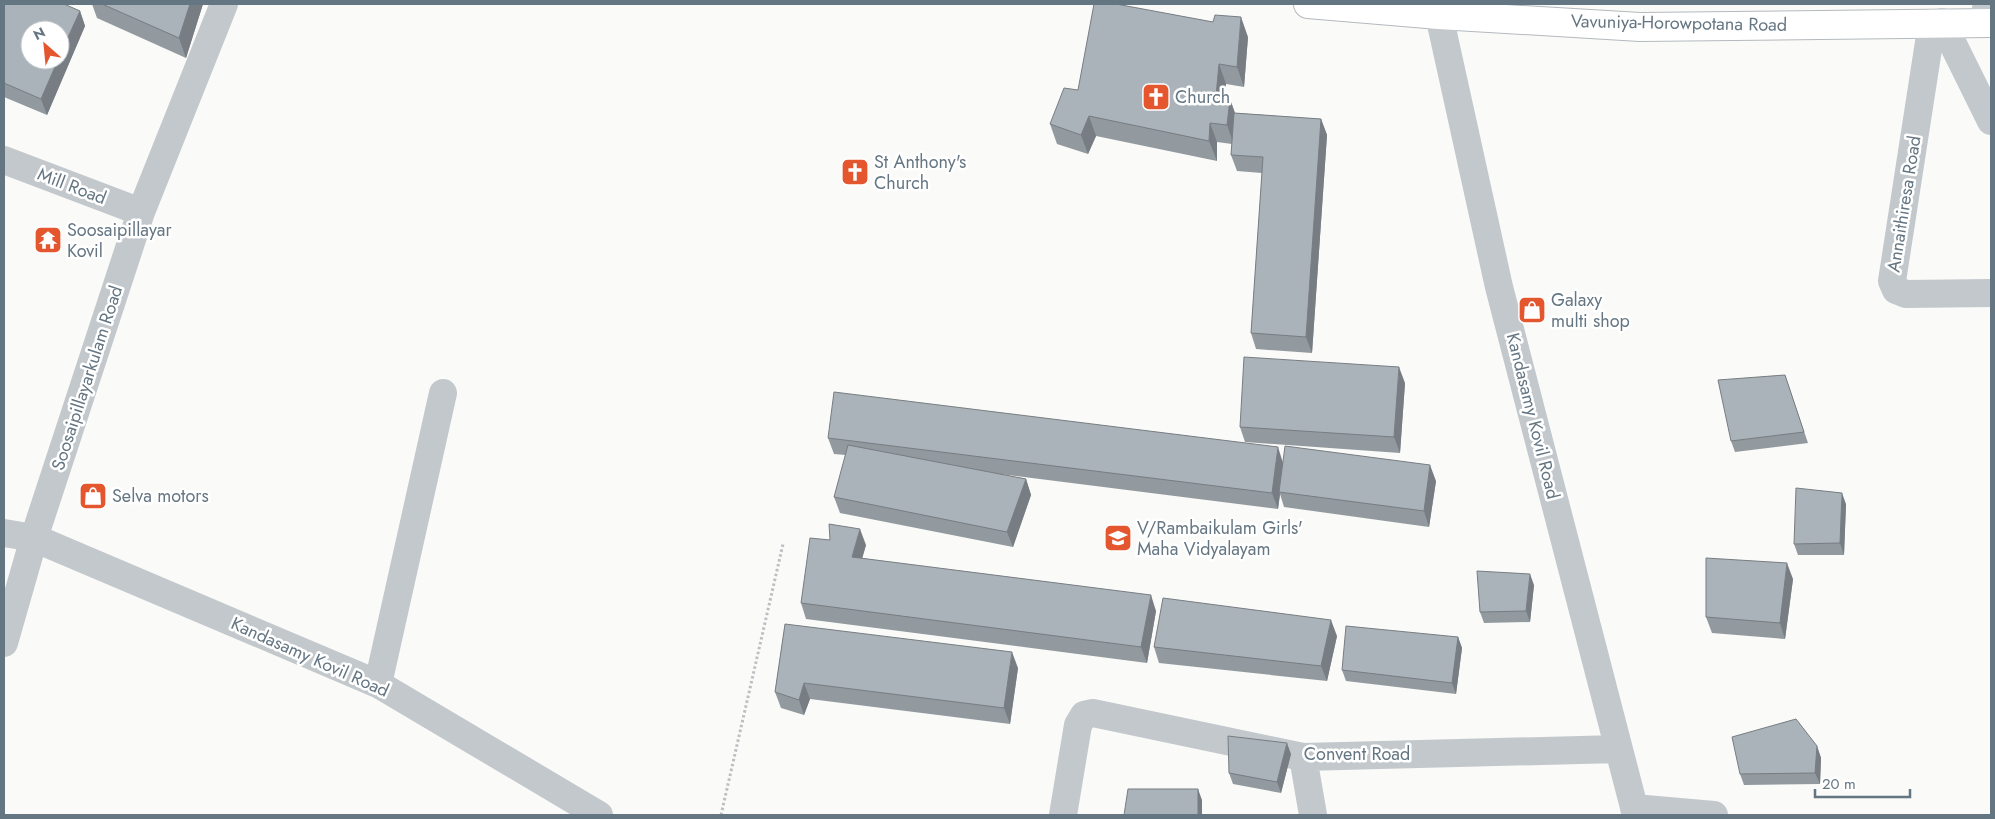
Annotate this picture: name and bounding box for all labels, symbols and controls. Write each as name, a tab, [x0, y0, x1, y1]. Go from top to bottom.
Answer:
street label: Vavuniya-Horowpotana Road	[1571, 8, 1787, 38]
north arrow	[20, 20, 70, 70]
text: N	[30, 22, 49, 45]
church icon: Church	[1141, 82, 1171, 112]
place label: Church	[1175, 84, 1230, 110]
street label: Annaithiresa Road	[1880, 134, 1928, 274]
place label: St Anthony's Church	[874, 149, 966, 196]
church icon: St Anthony's Church	[840, 157, 870, 187]
street label: Mill Road	[34, 161, 110, 211]
place label: Soosaipillayar Kovil	[67, 217, 172, 264]
temple icon: Soosaipillayar Kovil	[33, 225, 63, 255]
street label: Soosaipillayarkulam Road	[45, 282, 129, 474]
place label: Galaxy multi shop	[1551, 287, 1630, 334]
shop icon: Galaxy multi shop	[1517, 295, 1547, 325]
street label: Kandasamy Kovil Road	[1500, 330, 1566, 502]
shop icon: Selva motors	[78, 481, 108, 511]
place label: Selva motors	[112, 483, 209, 509]
place label: V/Rambaikulam Girls' Maha Vidyalayam	[1137, 515, 1303, 562]
school or university icon: V/Rambaikulam Girls' Maha Vidyalayam	[1103, 523, 1133, 553]
street label: Kandasamy Kovil Road	[227, 610, 393, 704]
street label: Convent Road	[1304, 741, 1410, 767]
scale bar	[1815, 766, 1910, 798]
text: 20 m	[1822, 773, 1856, 795]

